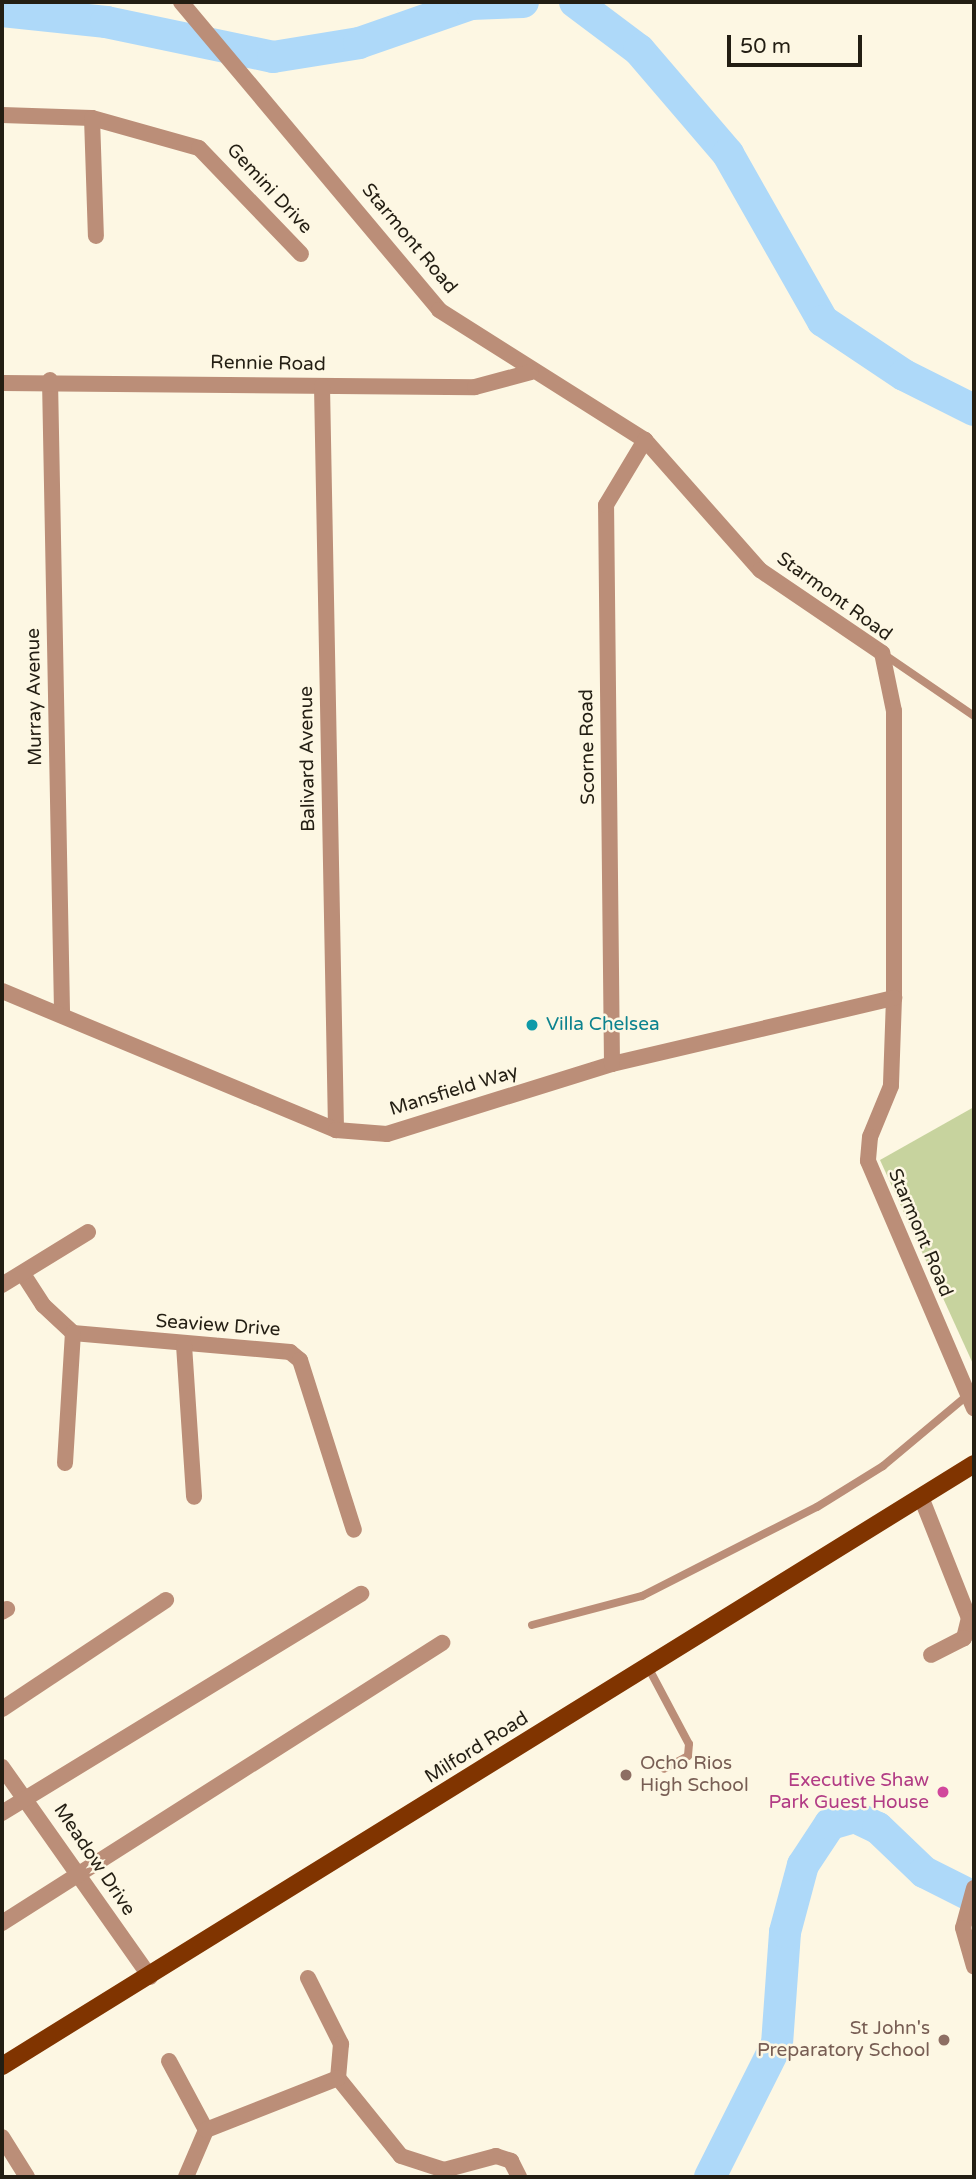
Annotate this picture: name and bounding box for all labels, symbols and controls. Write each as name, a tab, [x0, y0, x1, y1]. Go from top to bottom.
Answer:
scale bar	[731, 21, 866, 65]
text: 50 m	[740, 34, 791, 59]
street label: Gemini Drive	[221, 139, 317, 239]
street label: Starmont Road	[356, 179, 462, 299]
street label: Rennie Road	[210, 352, 326, 376]
street label: Starmont Road	[772, 548, 896, 646]
street label: Murray Avenue	[22, 628, 48, 766]
street label: Balivard Avenue	[295, 686, 321, 832]
street label: Scorne Road	[576, 689, 600, 805]
place label: Villa Chelsea	[546, 1014, 660, 1036]
marker: Villa Chelsea	[524, 1017, 540, 1033]
street label: Mansfield Way	[387, 1061, 521, 1121]
street label: Starmont Road	[883, 1166, 957, 1300]
street label: Seaview Drive	[155, 1310, 281, 1342]
street label: Milford Road	[421, 1707, 533, 1789]
place label: Ocho Rios High School	[640, 1753, 749, 1797]
marker: Ocho Rios High School	[618, 1767, 634, 1783]
place label: Executive Shaw Park Guest House	[768, 1770, 929, 1814]
marker: Executive Shaw Park Guest House	[935, 1784, 951, 1800]
street label: Meadow Drive	[48, 1800, 140, 1920]
place label: St John's Preparatory School	[757, 2018, 930, 2062]
marker: St John's Preparatory School	[936, 2032, 952, 2048]

